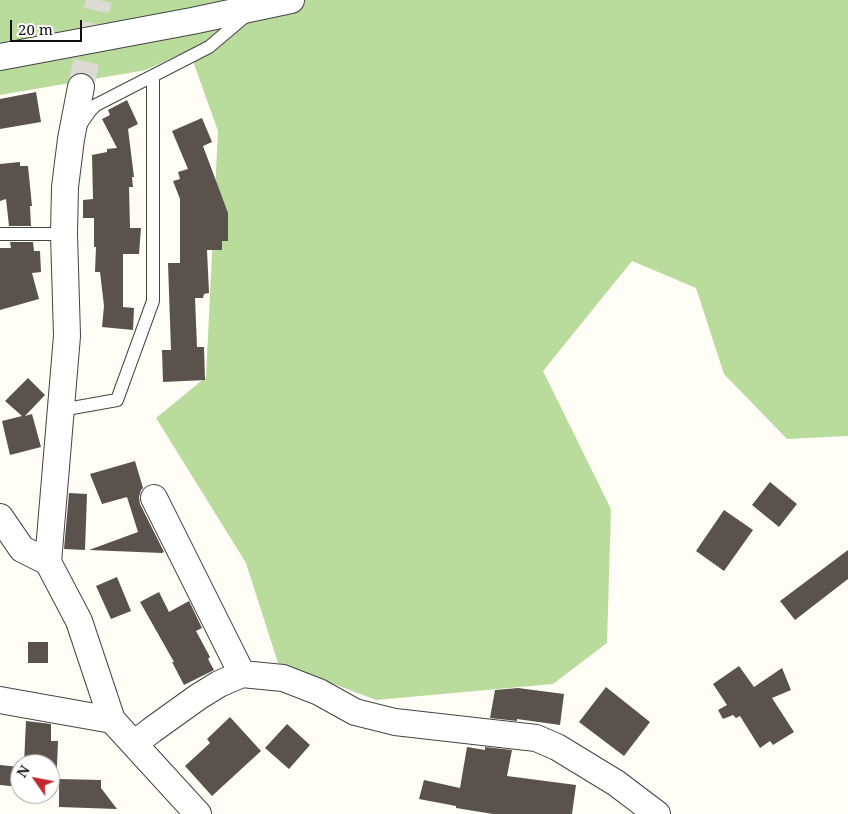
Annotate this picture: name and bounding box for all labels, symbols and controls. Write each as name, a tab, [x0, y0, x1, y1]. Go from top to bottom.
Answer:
scale bar	[12, 10, 85, 42]
text: 20 m	[18, 19, 53, 39]
north arrow	[10, 754, 60, 804]
text: N	[12, 761, 34, 781]

